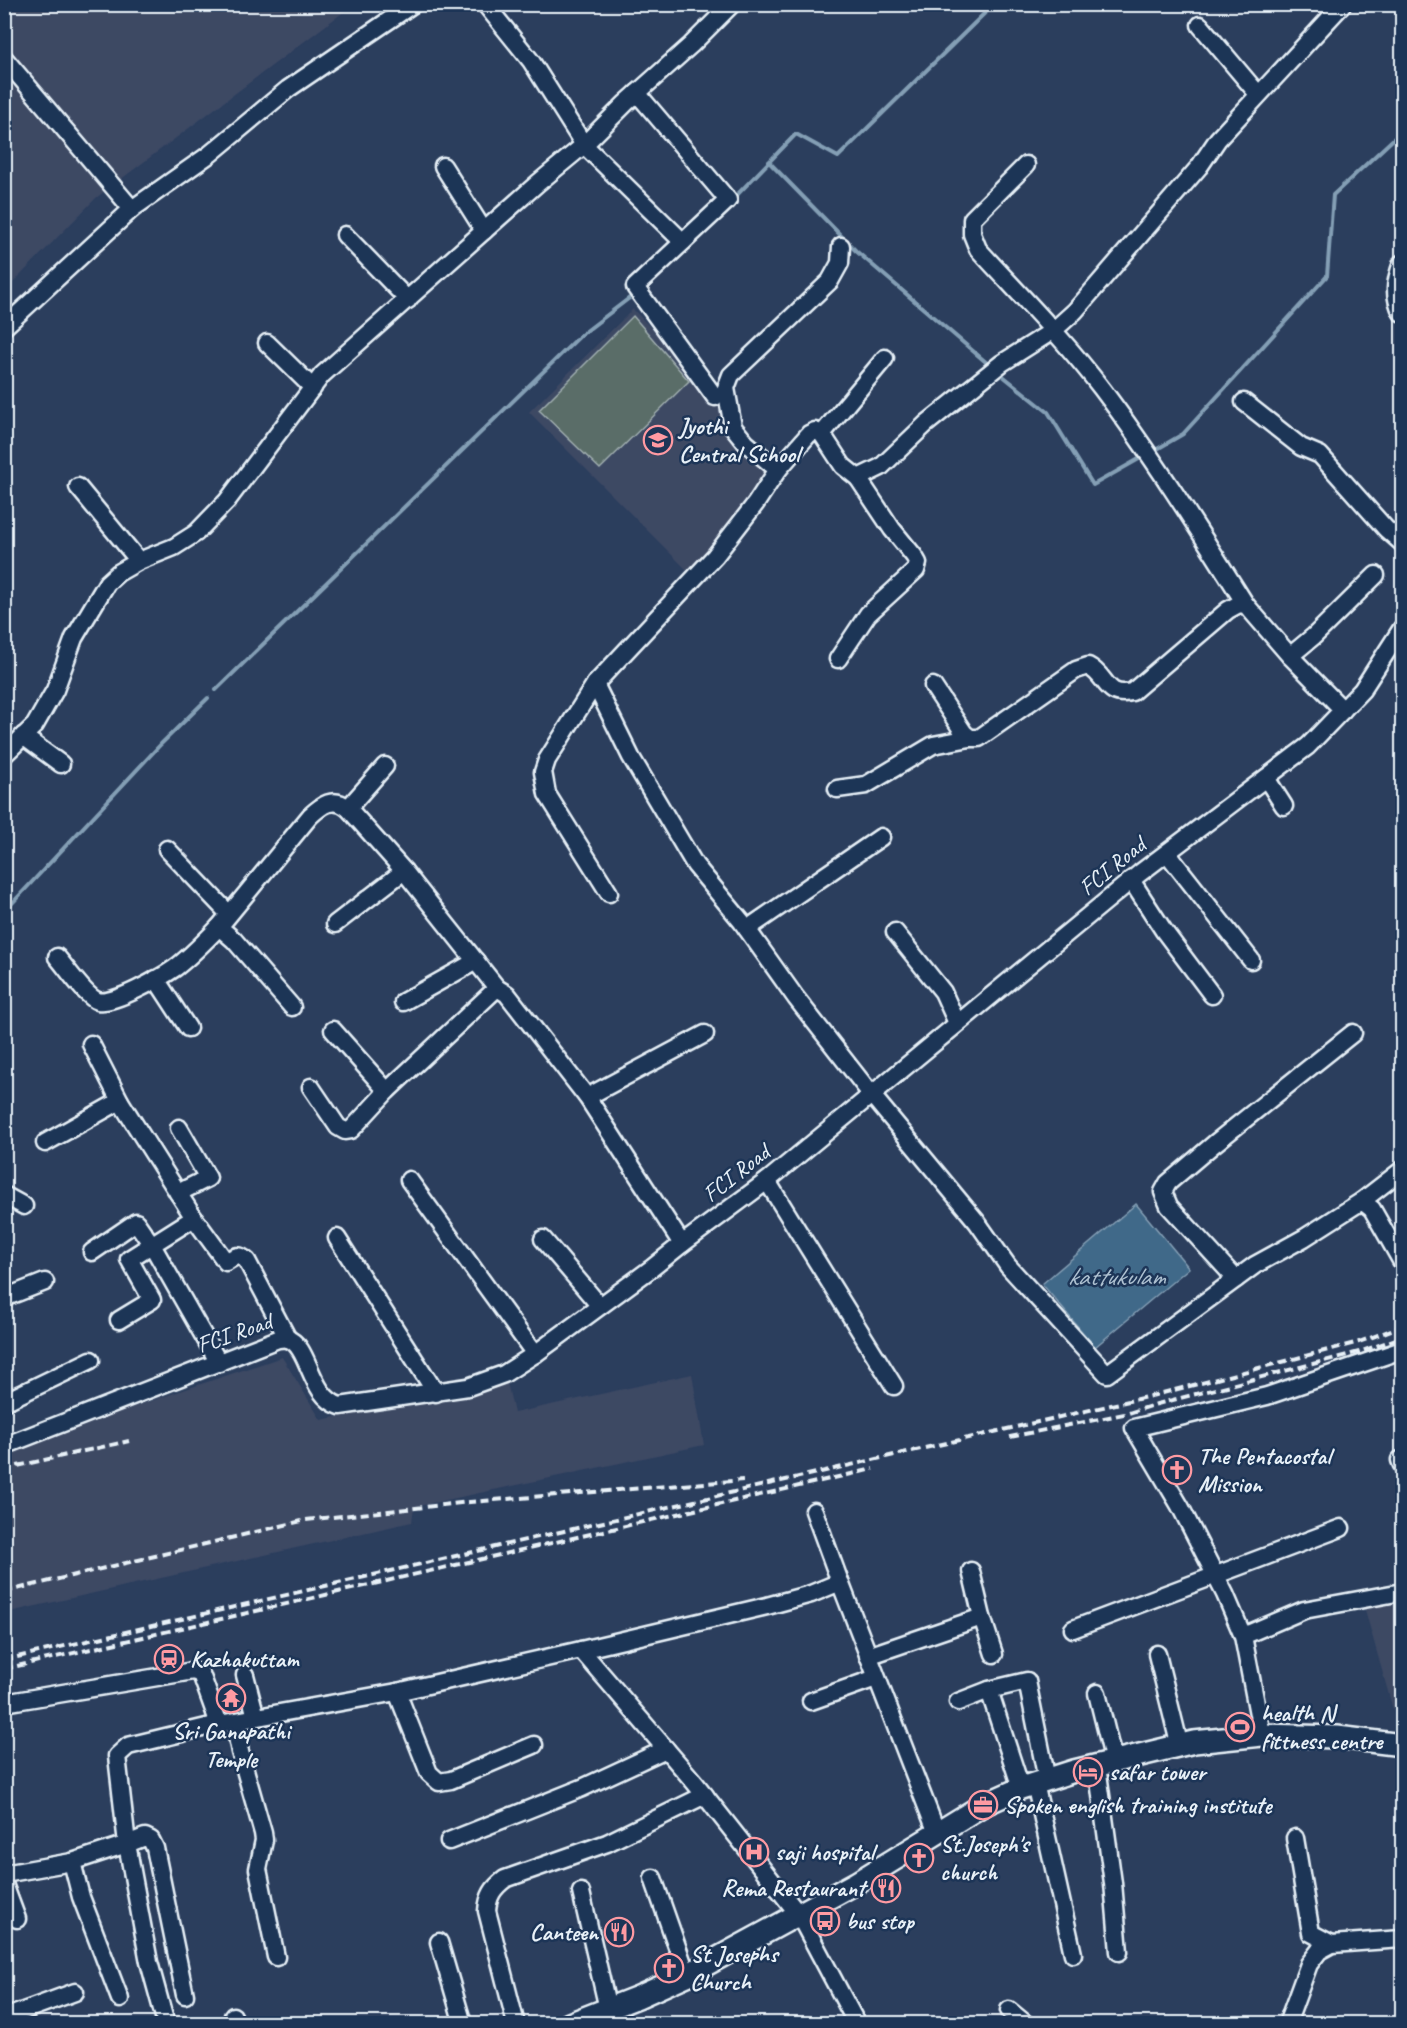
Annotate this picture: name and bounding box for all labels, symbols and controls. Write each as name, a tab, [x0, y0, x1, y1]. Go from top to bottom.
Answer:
place label: Jyothi Central School	[677, 411, 804, 469]
school or university icon: Jyothi Central School	[642, 424, 674, 456]
street label: FCI Road	[1073, 828, 1154, 902]
street label: FCI Road	[696, 1135, 778, 1209]
water label: kattukulam	[1067, 1260, 1167, 1293]
street label: FCI Road	[193, 1305, 279, 1360]
place label: The Pentacostal Mission	[1198, 1441, 1335, 1499]
church icon: The Pentacostal Mission	[1161, 1454, 1193, 1486]
station icon: Kazhakuttam	[153, 1643, 185, 1675]
place label: Kazhakuttam	[190, 1644, 300, 1674]
temple icon: Sri Ganapathi Temple	[215, 1682, 247, 1714]
place label: health N fittness centre	[1261, 1698, 1384, 1756]
sports icon: health N fittness centre	[1224, 1711, 1256, 1743]
place label: Sri Ganapathi Temple	[172, 1716, 293, 1774]
hotel icon: safar tower	[1072, 1756, 1104, 1788]
place label: safar tower	[1109, 1757, 1208, 1787]
office icon: Spoken english training institute	[967, 1789, 999, 1821]
place label: Spoken english training institute	[1004, 1790, 1273, 1820]
place label: St.Joseph's church	[940, 1829, 1031, 1887]
hospital icon: saji hospital	[738, 1836, 770, 1868]
place label: saji hospital	[775, 1837, 878, 1867]
church icon: St.Joseph's church	[903, 1842, 935, 1874]
restaurant icon: Rema Restaurant	[870, 1872, 902, 1904]
place label: Rema Restaurant	[721, 1873, 869, 1903]
bus stop icon: bus stop	[809, 1905, 841, 1937]
place label: bus stop	[846, 1906, 916, 1936]
restaurant icon: Canteen	[603, 1916, 635, 1948]
place label: Canteen	[530, 1917, 600, 1947]
place label: St Josephs Church	[690, 1939, 780, 1997]
church icon: St Josephs Church	[653, 1952, 685, 1984]

